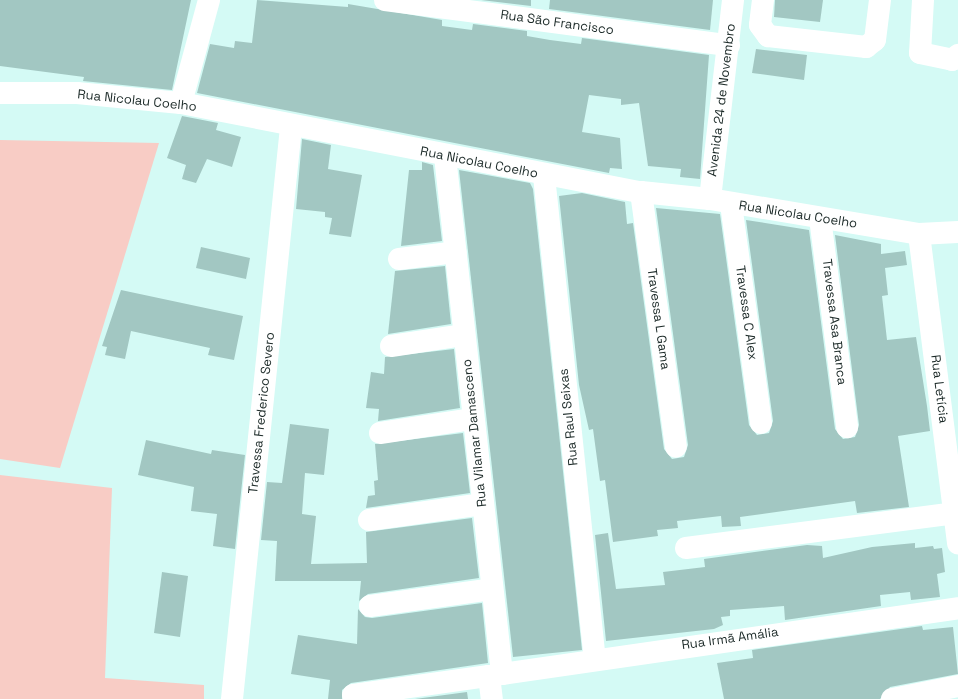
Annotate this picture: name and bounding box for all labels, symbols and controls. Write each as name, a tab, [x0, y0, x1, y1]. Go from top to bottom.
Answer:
street label: Rua São Francisco	[499, 7, 615, 39]
street label: Avenida 24 de Novembro	[705, 23, 739, 177]
street label: Rua Nicolau Coelho	[77, 87, 197, 115]
street label: Rua Nicolau Coelho	[419, 144, 539, 182]
street label: Rua Nicolau Coelho	[738, 198, 858, 232]
street label: Travessa Asa Branca	[819, 258, 849, 386]
street label: Travessa C Alex	[732, 265, 760, 361]
street label: Travessa L Gama	[643, 267, 673, 371]
street label: Travessa Frederico Severo	[246, 331, 278, 495]
street label: Rua Letícia	[927, 354, 951, 424]
street label: Rua Vilamar Damasceno	[459, 358, 491, 508]
street label: Rua Raul Seixas	[556, 368, 582, 466]
street label: Rua Irmã Amália	[681, 624, 779, 654]

